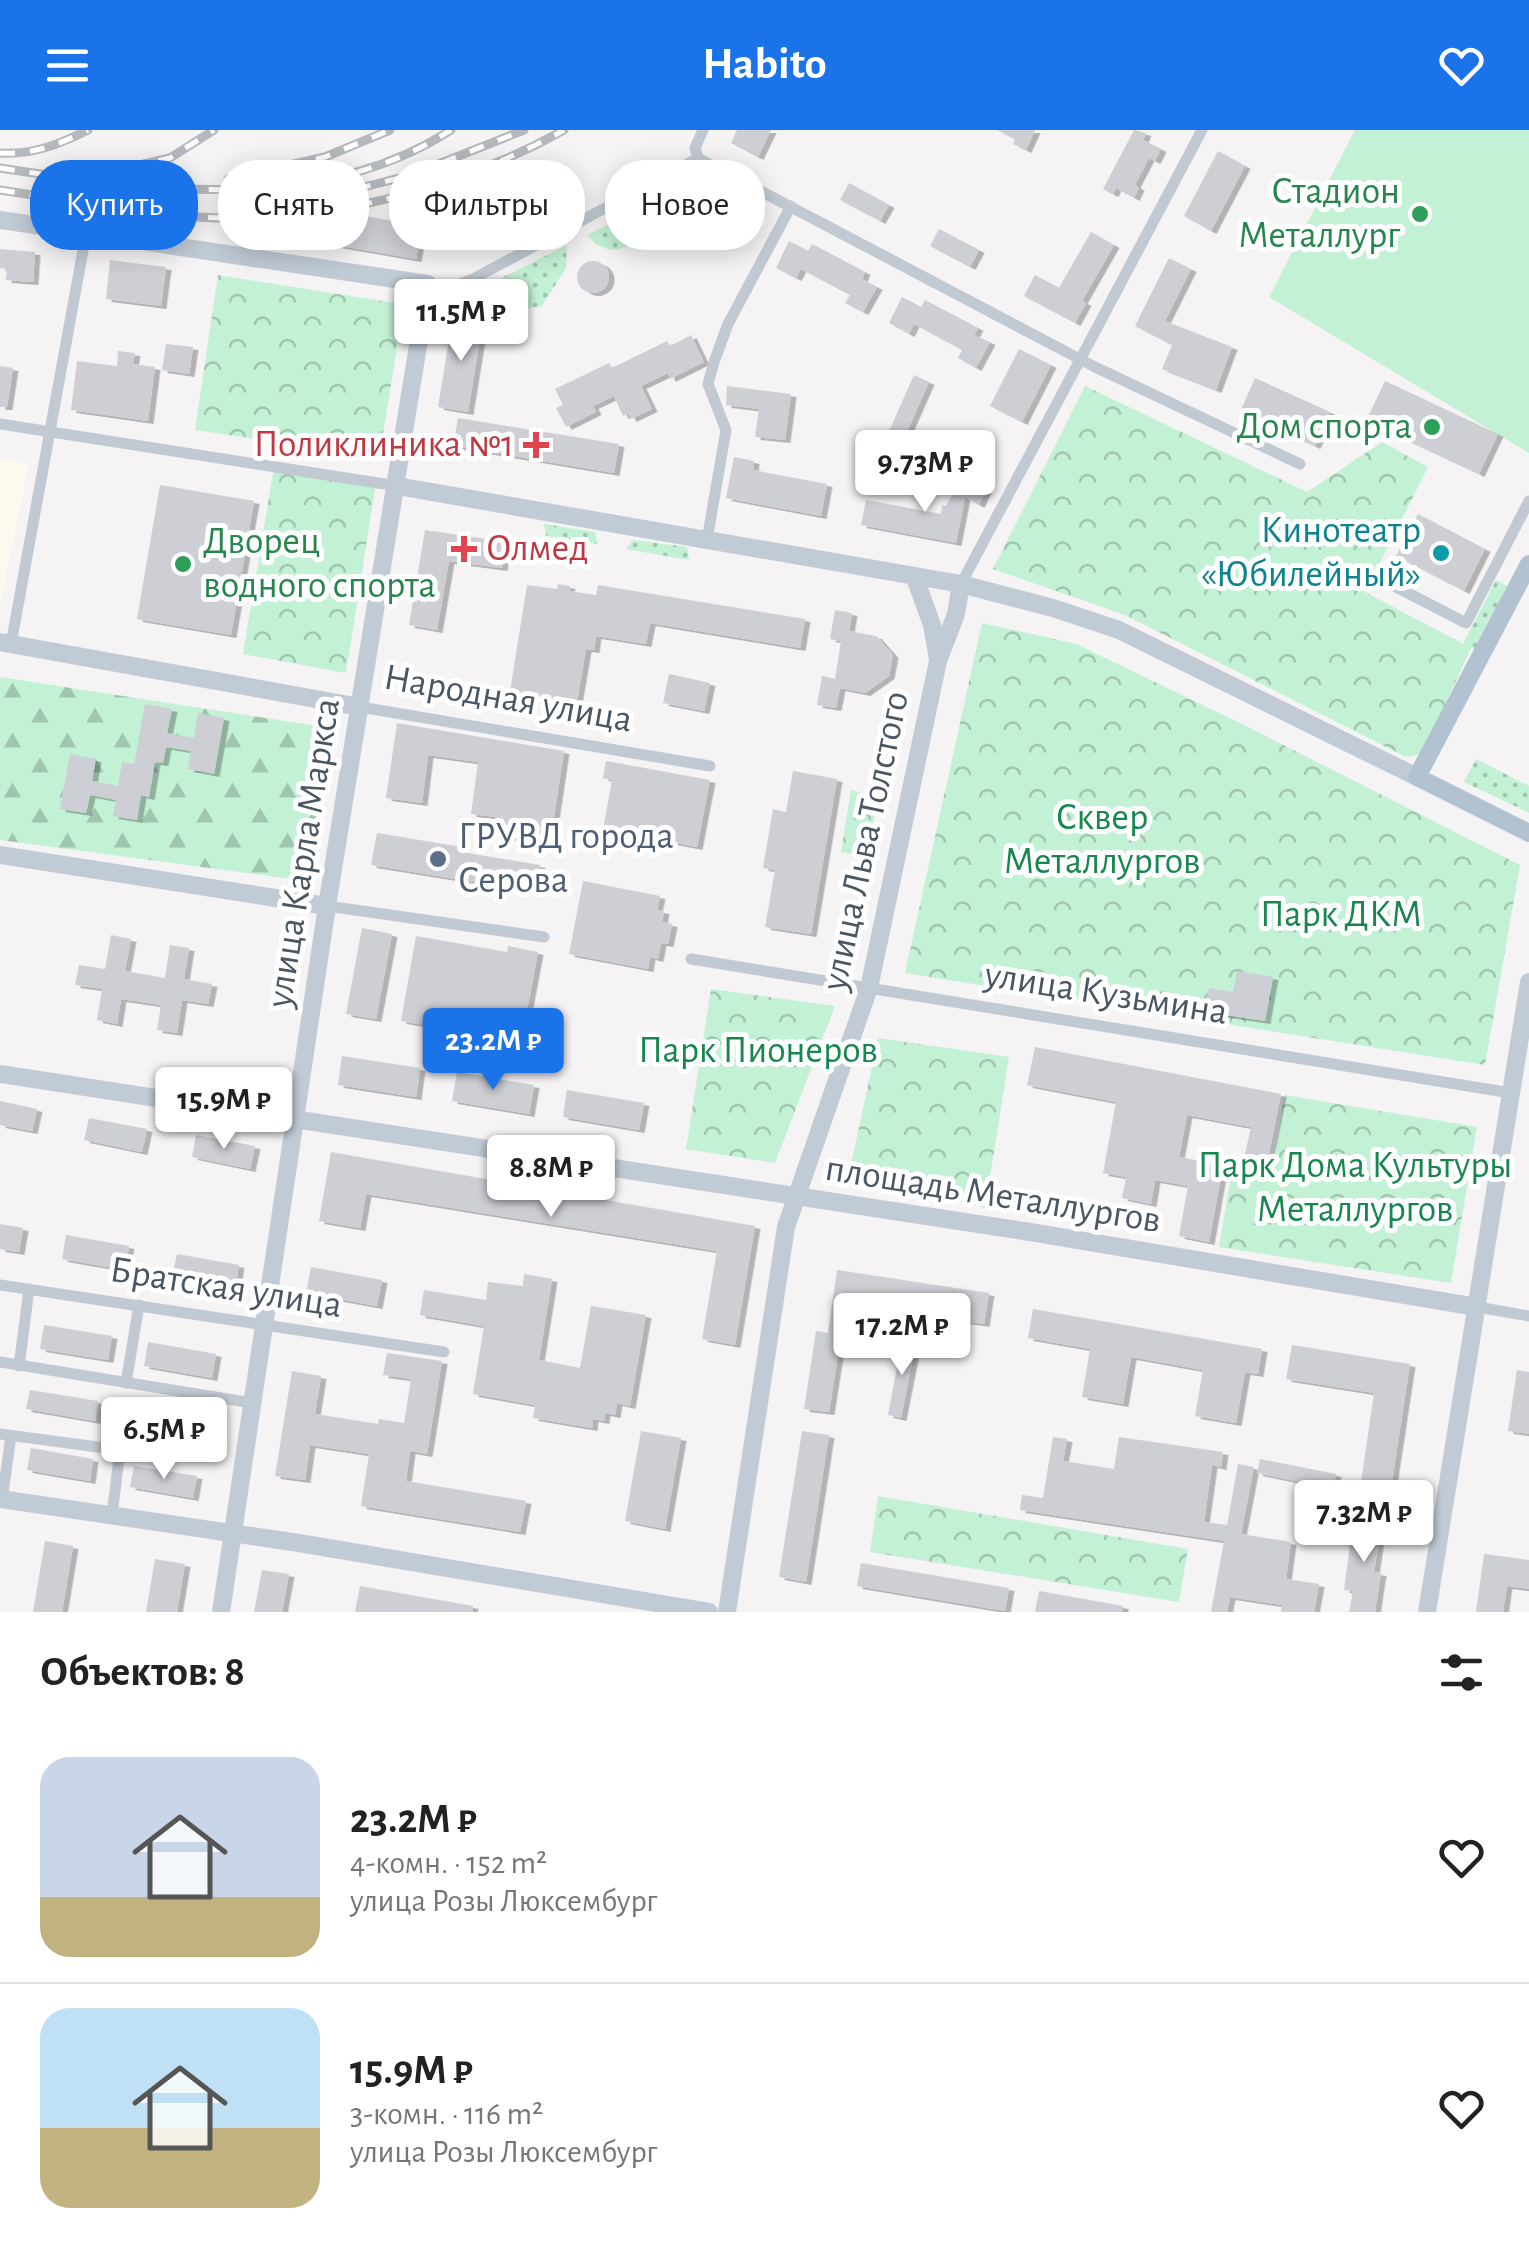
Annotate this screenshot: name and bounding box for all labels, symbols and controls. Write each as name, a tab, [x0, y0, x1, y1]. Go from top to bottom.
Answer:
icon: menu	[40, 38, 95, 93]
icon: heart	[1434, 38, 1489, 93]
text: Habito	[702, 42, 827, 87]
chip: Купить	[30, 160, 198, 250]
chip: Снять	[218, 160, 369, 250]
chip: Фильтры	[389, 160, 585, 250]
chip: Новое	[605, 160, 765, 250]
place label: Стадион Металлург	[1238, 173, 1401, 255]
marker: Стадион Металлург	[1409, 203, 1431, 225]
pin: 11.5M ₽	[369, 279, 553, 364]
text: 11.5M ₽	[416, 295, 506, 327]
place label: Дом спорта	[1236, 408, 1412, 446]
marker: Дом спорта	[1421, 416, 1443, 438]
place label: Поликлиника №1	[254, 426, 514, 464]
pin: 9.73M ₽	[833, 430, 1017, 515]
marker: Поликлиника №1	[523, 432, 549, 458]
text: 9.73M ₽	[877, 446, 973, 478]
place label: Кинотеатр «Юбилейный»	[1201, 512, 1421, 594]
place label: Дворец водного спорта	[203, 523, 436, 605]
place label: Олмед	[486, 530, 588, 568]
marker: Олмед	[451, 536, 477, 562]
marker: Кинотеатр «Юбилейный»	[1430, 542, 1452, 564]
marker: Дворец водного спорта	[172, 553, 194, 575]
street label: Народная улица	[381, 658, 635, 740]
street label: улица Льва Толстого	[816, 688, 916, 995]
street label: улица Карла Маркса	[261, 696, 347, 1011]
park label: Сквер Металлургов	[1004, 799, 1200, 881]
place label: ГРУВД города Серова	[458, 818, 674, 900]
marker: ГРУВД города Серова	[427, 848, 449, 870]
park label: Парк ДКМ	[1260, 896, 1422, 934]
street label: улица Кузьмина	[981, 956, 1230, 1032]
pin: 23.2M ₽	[401, 1008, 585, 1093]
text: 23.2M ₽	[445, 1024, 541, 1056]
park label: Парк Пионеров	[638, 1032, 878, 1070]
pin: 15.9M ₽	[132, 1067, 316, 1152]
text: 15.9M ₽	[177, 1083, 271, 1115]
pin: 8.8M ₽	[470, 1135, 632, 1220]
park label: Парк Дома Культуры Металлургов	[1197, 1147, 1513, 1229]
street label: площадь Металлургов	[823, 1150, 1163, 1240]
text: 8.8M ₽	[509, 1151, 593, 1183]
street label: Братская улица	[107, 1251, 345, 1325]
pin: 17.2M ₽	[810, 1293, 994, 1378]
text: 17.2M ₽	[855, 1309, 949, 1341]
pin: 6.5M ₽	[83, 1397, 245, 1482]
text: 6.5M ₽	[123, 1413, 205, 1445]
pin: 7.32M ₽	[1272, 1480, 1456, 1565]
text: 7.32M ₽	[1316, 1496, 1412, 1528]
icon: filters	[1434, 1645, 1489, 1700]
text: Объектов: 8	[40, 1651, 245, 1693]
icon: home	[120, 1797, 240, 1917]
text: 23.2M ₽	[350, 1798, 477, 1840]
icon: heart	[1434, 1830, 1489, 1885]
text: 4-комн. · 152 m²	[350, 1847, 547, 1879]
text: улица Розы Люксембург	[350, 1885, 657, 1917]
icon: home	[120, 2048, 240, 2168]
text: 15.9M ₽	[350, 2049, 473, 2091]
icon: heart	[1434, 2081, 1489, 2136]
text: 3-комн. · 116 m²	[350, 2098, 543, 2130]
text: улица Розы Люксембург	[350, 2136, 657, 2168]

